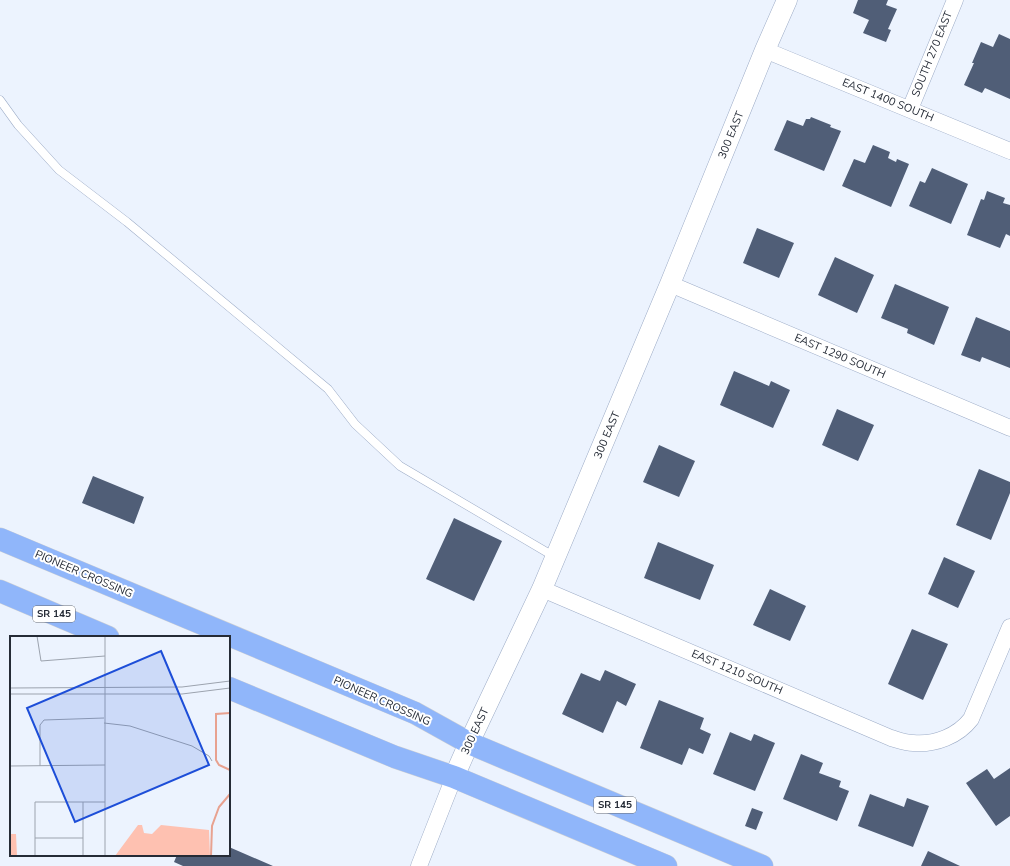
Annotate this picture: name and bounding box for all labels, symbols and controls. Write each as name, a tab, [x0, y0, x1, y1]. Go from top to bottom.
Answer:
street label: SOUTH 270 EAST	[908, 9, 956, 99]
street label: EAST 1400 SOUTH	[840, 75, 936, 125]
street label: 300 EAST	[715, 109, 747, 161]
street label: EAST 1290 SOUTH	[792, 330, 888, 382]
street label: 300 EAST	[590, 409, 624, 461]
street label: PIONEER CROSSING	[33, 547, 135, 601]
road number: SR 145	[33, 606, 75, 622]
inset map	[10, 636, 230, 856]
street label: EAST 1210 SOUTH	[689, 646, 785, 698]
street label: PIONEER CROSSING	[331, 673, 433, 729]
street label: 300 EAST	[458, 705, 493, 757]
road number: SR 145	[594, 797, 636, 813]

